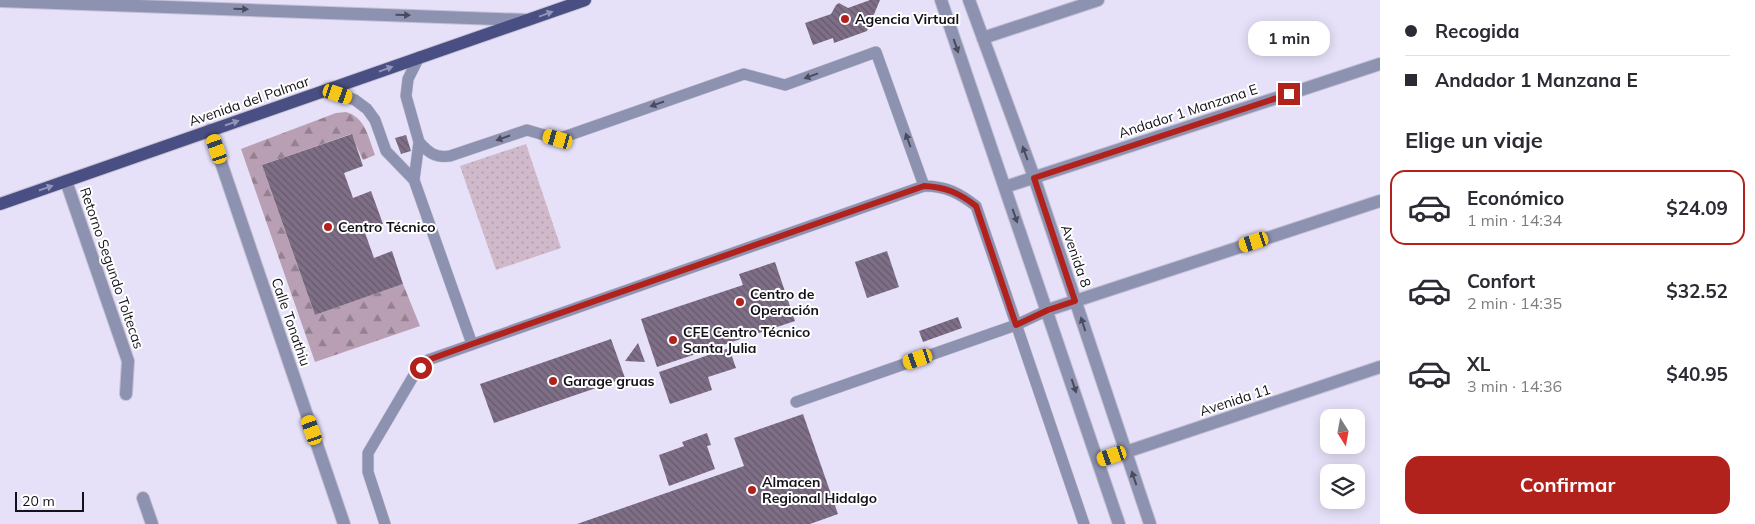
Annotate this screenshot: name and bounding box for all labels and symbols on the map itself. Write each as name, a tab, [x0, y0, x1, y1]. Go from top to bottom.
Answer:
one-way arrow	[233, 6, 249, 14]
one-way arrow	[539, 9, 554, 17]
place label: Agencia Virtual	[855, 10, 959, 28]
one-way arrow	[396, 12, 412, 20]
marker: Agencia Virtual	[839, 13, 851, 25]
callout: 1 min	[1248, 22, 1330, 56]
one-way arrow	[953, 39, 961, 54]
one-way arrow	[379, 65, 394, 73]
street label: Avenida del Palmar	[186, 72, 312, 130]
one-way arrow	[803, 72, 818, 80]
street label: Andador 1 Manzana E	[1116, 80, 1260, 142]
car	[321, 82, 354, 106]
route end	[1278, 83, 1300, 105]
one-way arrow	[649, 100, 664, 108]
one-way arrow	[225, 119, 240, 126]
car	[541, 128, 574, 150]
car	[205, 132, 228, 166]
one-way arrow	[904, 133, 911, 148]
one-way arrow	[495, 135, 510, 143]
one-way arrow	[1021, 146, 1028, 161]
one-way arrow	[39, 184, 54, 192]
street label: Retorno Segundo Toltecas	[76, 185, 148, 351]
one-way arrow	[1011, 209, 1019, 224]
place label: Centro Técnico	[338, 218, 436, 236]
marker: Centro Técnico	[322, 221, 334, 233]
street label: Avenida 8	[1057, 222, 1095, 290]
car	[1237, 230, 1270, 254]
street label: Calle Tonathiu	[267, 275, 315, 369]
place label: Centro de Operación	[750, 285, 819, 319]
marker: Centro de Operación	[734, 296, 746, 308]
one-way arrow	[1079, 316, 1086, 331]
place label: CFE Centro Técnico Santa Julia	[683, 323, 810, 357]
marker: CFE Centro Técnico Santa Julia	[667, 334, 679, 346]
car	[901, 347, 934, 371]
route start	[410, 357, 432, 379]
place label: Garage gruas	[563, 372, 655, 390]
marker: Garage gruas	[547, 375, 559, 387]
one-way arrow	[1071, 379, 1078, 394]
street label: Avenida 11	[1197, 380, 1273, 420]
north arrow	[1320, 409, 1365, 454]
car	[300, 413, 323, 447]
car	[1095, 444, 1128, 468]
one-way arrow	[1130, 470, 1138, 485]
place label: Almacen Regional Hidalgo	[762, 473, 877, 507]
marker: Almacen Regional Hidalgo	[746, 484, 758, 496]
scale bar	[15, 489, 84, 512]

